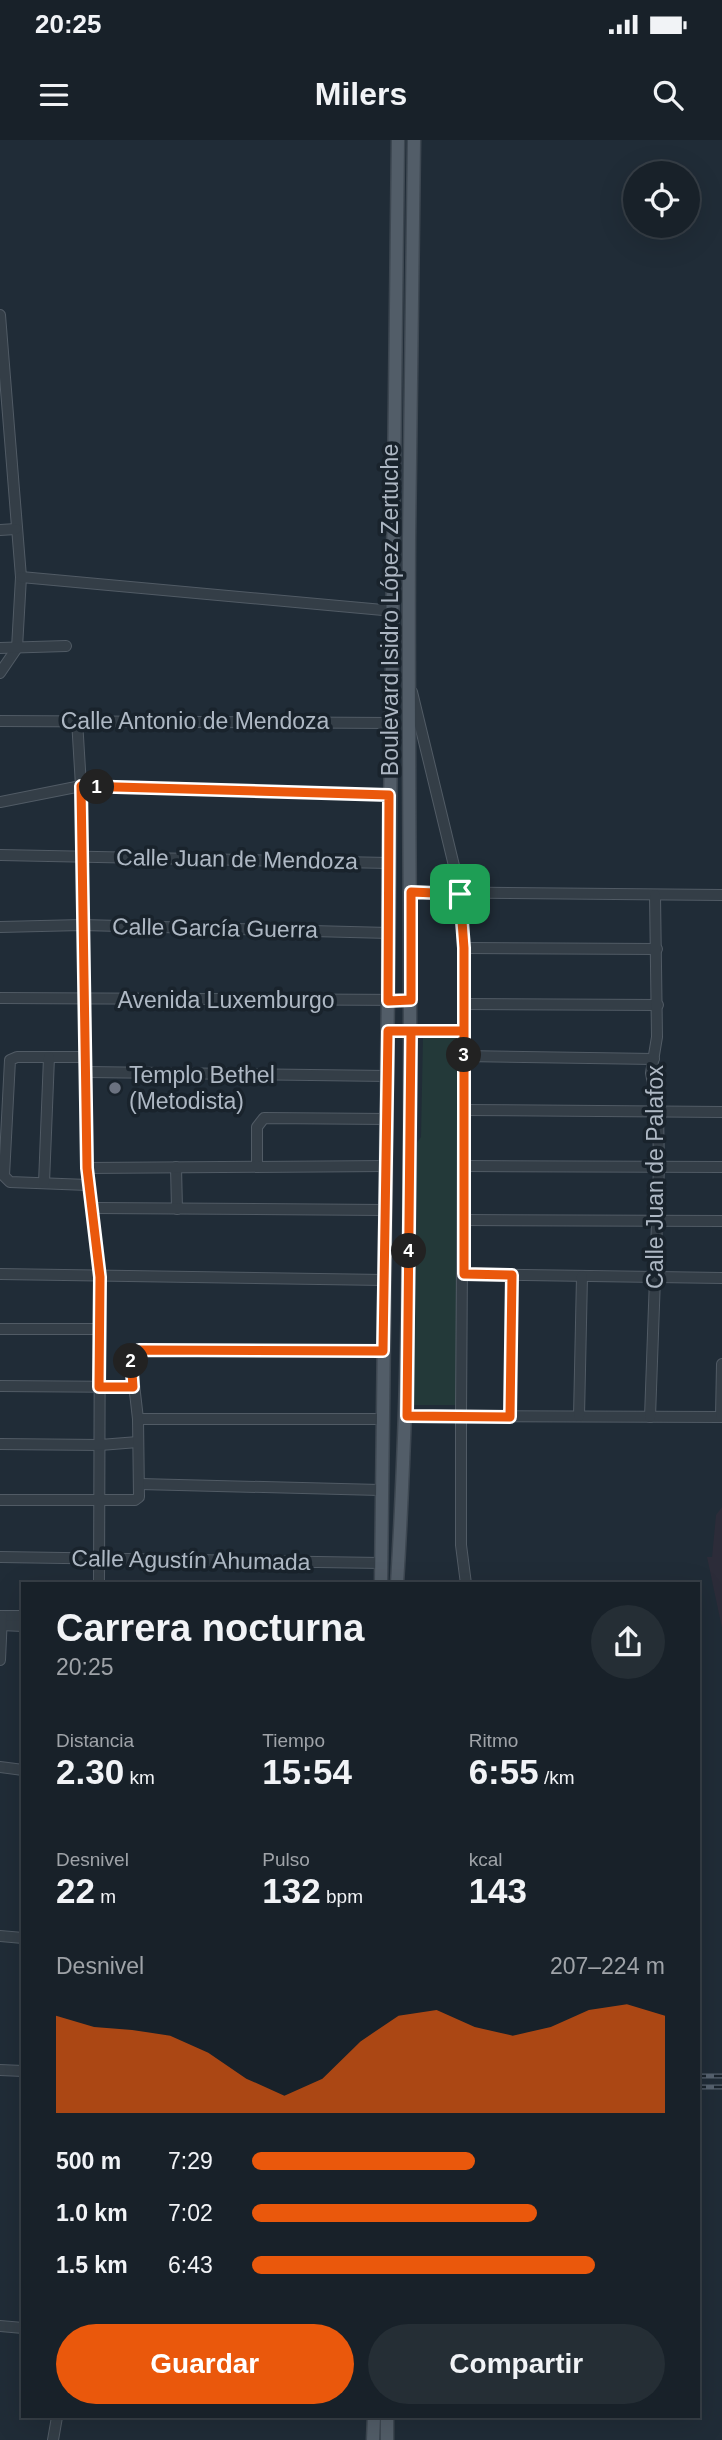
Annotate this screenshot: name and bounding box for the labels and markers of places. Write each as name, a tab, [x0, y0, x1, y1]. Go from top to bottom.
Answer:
pin: 1	[80, 770, 114, 804]
pin	[430, 864, 490, 924]
pin: 3	[447, 1038, 482, 1072]
place label: Templo Bethel (Metodista)	[129, 1062, 275, 1114]
marker: Templo Bethel (Metodista)	[107, 1080, 123, 1096]
pin: 4	[392, 1234, 426, 1268]
pin: 2	[114, 1344, 148, 1378]

